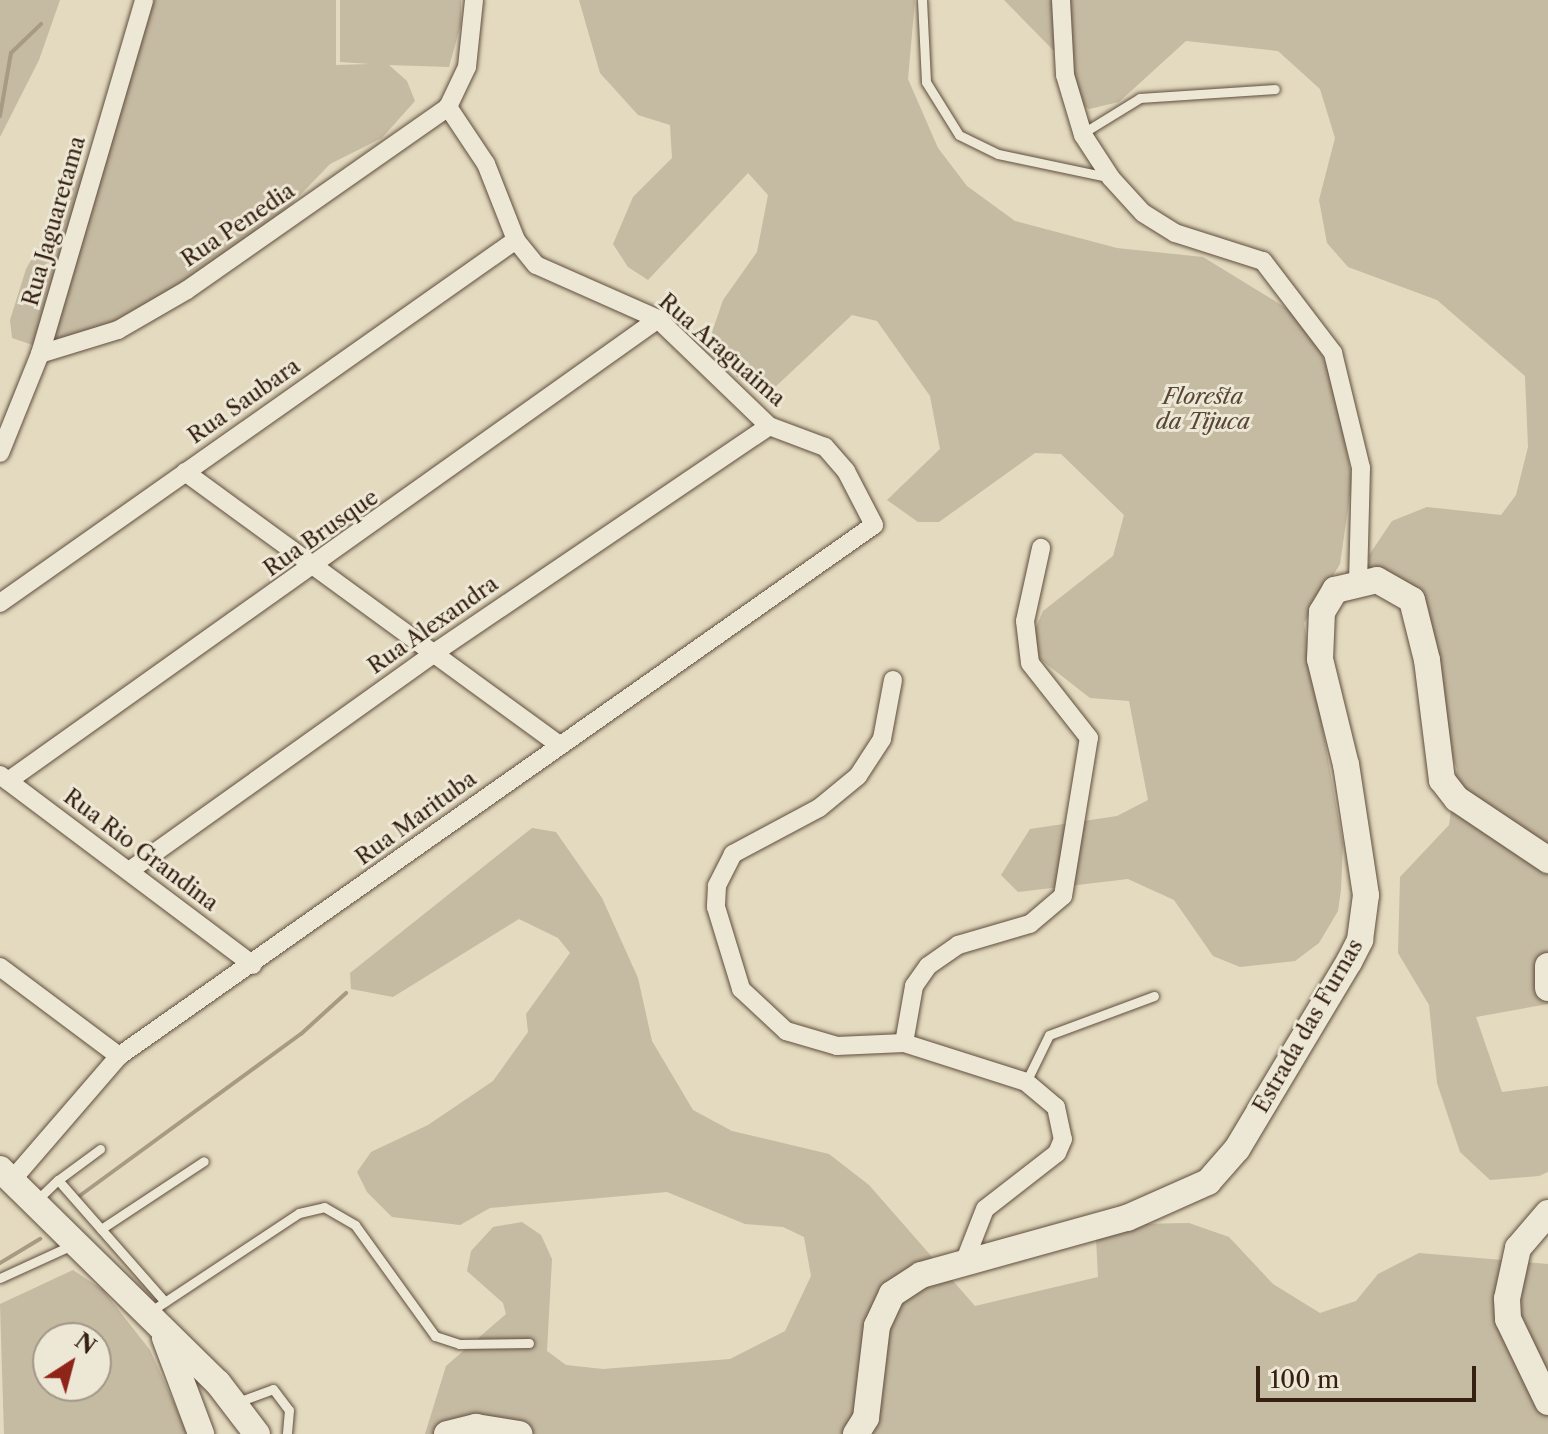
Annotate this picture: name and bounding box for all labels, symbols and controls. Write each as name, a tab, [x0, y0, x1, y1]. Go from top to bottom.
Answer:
street label: Rua Jaguaretama	[17, 133, 91, 309]
street label: Rua Penedia	[176, 177, 300, 273]
street label: Rua Araguaima	[653, 288, 791, 412]
street label: Rua Saubara	[183, 353, 305, 449]
park label: Floresta da Tijuca	[1156, 383, 1250, 434]
street label: Rua Brusque	[259, 484, 383, 582]
street label: Rua Alexandra	[362, 570, 504, 680]
street label: Rua Marituba	[350, 765, 482, 871]
street label: Rua Rio Grandina	[58, 783, 224, 917]
street label: Estrada das Furnas	[1247, 934, 1369, 1118]
north arrow	[32, 1322, 112, 1402]
text: N	[70, 1327, 101, 1360]
scale bar	[1260, 1350, 1480, 1400]
text: 100 m	[1270, 1365, 1339, 1394]

